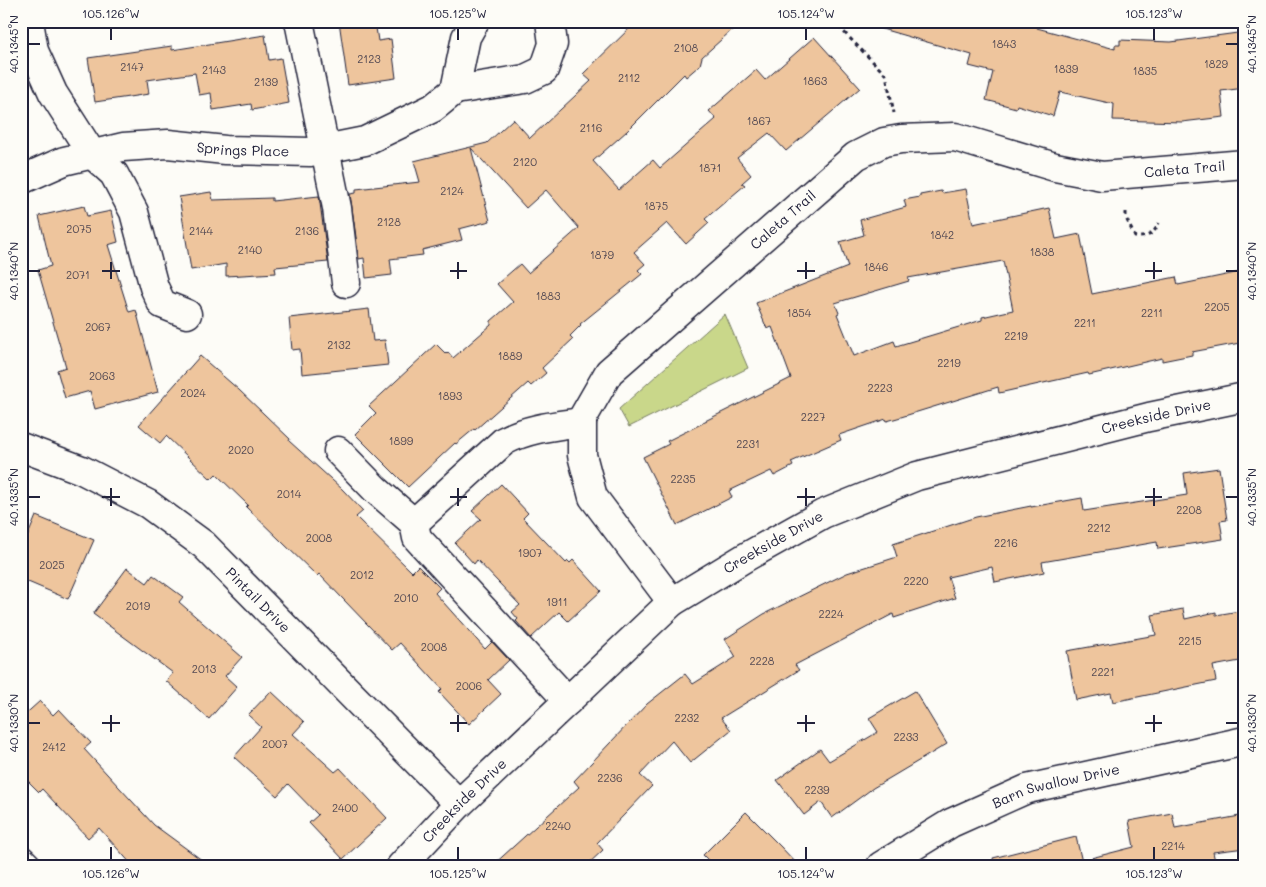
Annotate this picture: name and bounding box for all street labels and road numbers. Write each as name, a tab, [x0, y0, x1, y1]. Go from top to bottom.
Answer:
street label: Springs Place	[196, 137, 290, 161]
street label: Caleta Trail	[1143, 156, 1226, 181]
street label: Caleta Trail	[746, 186, 820, 254]
street label: Creekside Drive	[1099, 394, 1212, 438]
street label: Creekside Drive	[719, 506, 826, 578]
street label: Pintail Drive	[222, 563, 295, 637]
street label: Creekside Drive	[418, 754, 510, 847]
street label: Barn Swallow Drive	[989, 759, 1121, 812]

